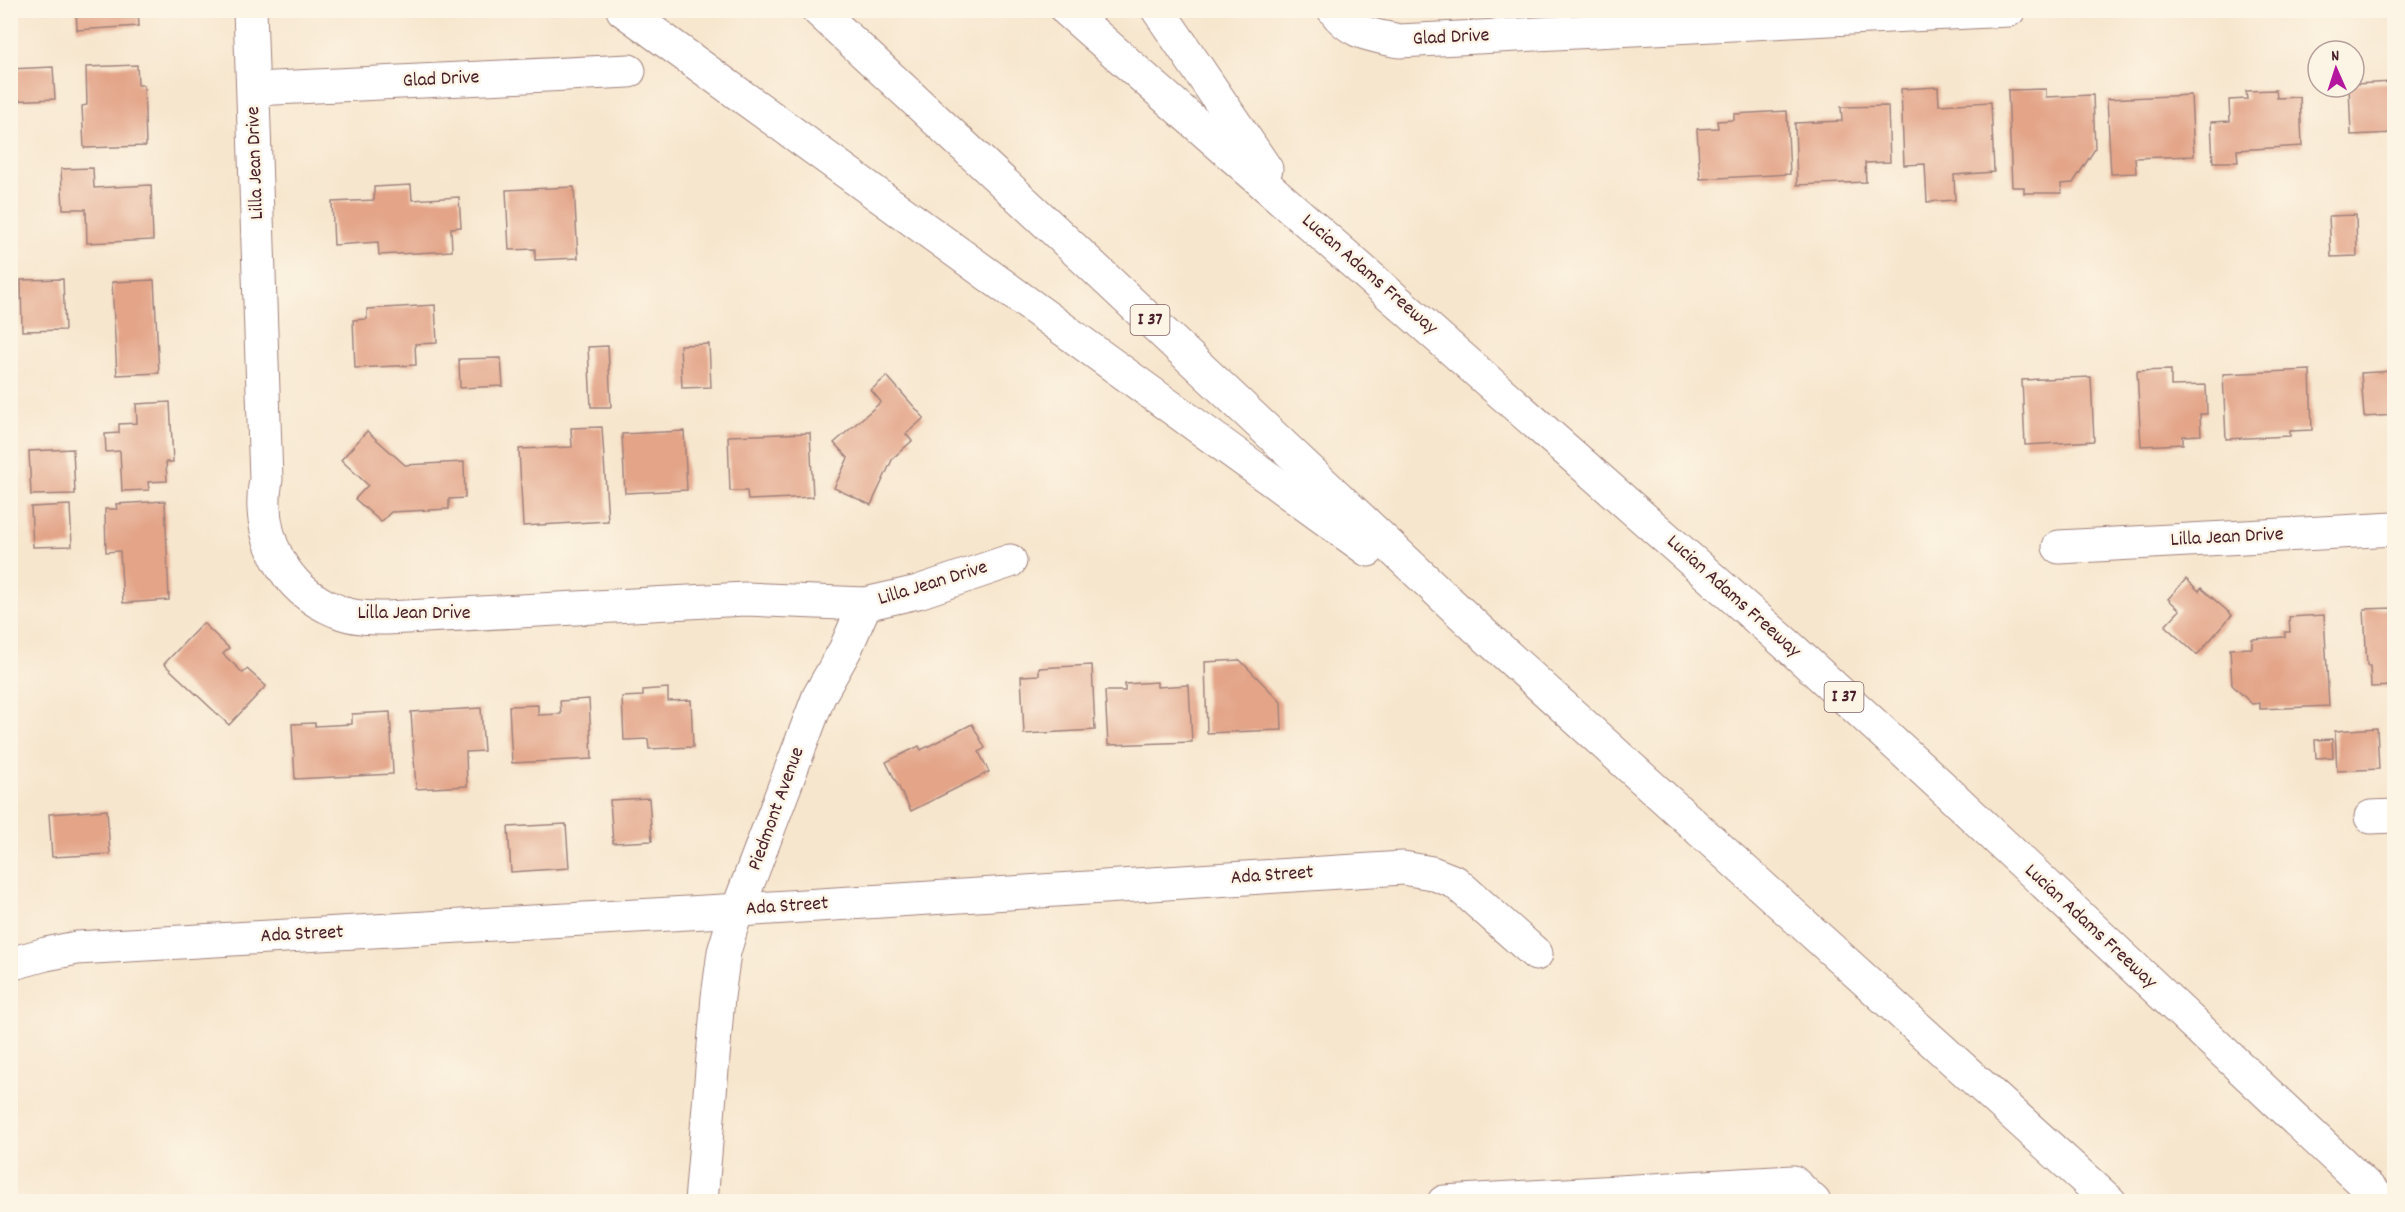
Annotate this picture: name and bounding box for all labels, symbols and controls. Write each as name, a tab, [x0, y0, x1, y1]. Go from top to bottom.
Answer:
street label: Glad Drive	[1412, 22, 1490, 54]
north arrow	[2306, 39, 2366, 99]
text: N	[2331, 45, 2340, 68]
street label: Glad Drive	[402, 64, 480, 96]
street label: Lilla Jean Drive	[240, 106, 272, 220]
street label: Lucian Adams Freeway	[1295, 208, 1444, 343]
road number: I 37	[1130, 305, 1170, 335]
street label: Lilla Jean Drive	[2170, 521, 2284, 555]
street label: Lucian Adams Freeway	[1660, 529, 1807, 666]
street label: Lilla Jean Drive	[875, 554, 991, 614]
street label: Lilla Jean Drive	[357, 600, 471, 628]
road number: I 37	[1824, 682, 1864, 712]
street label: Piedmont Avenue	[742, 743, 812, 875]
street label: Lucian Adams Freeway	[2017, 858, 2163, 997]
street label: Ada Street	[1230, 859, 1314, 893]
street label: Ada Street	[745, 890, 829, 924]
street label: Ada Street	[260, 919, 344, 951]

